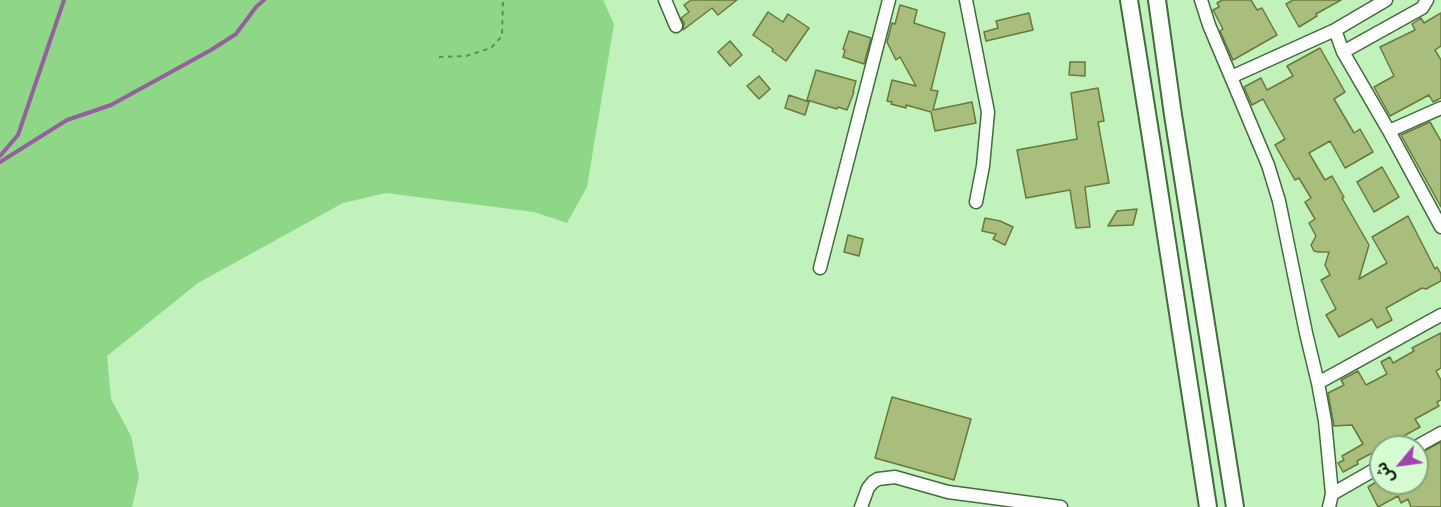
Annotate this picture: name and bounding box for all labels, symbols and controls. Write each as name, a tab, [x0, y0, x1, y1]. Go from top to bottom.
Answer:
north arrow	[1369, 435, 1429, 495]
text: ش	[1369, 458, 1400, 488]

